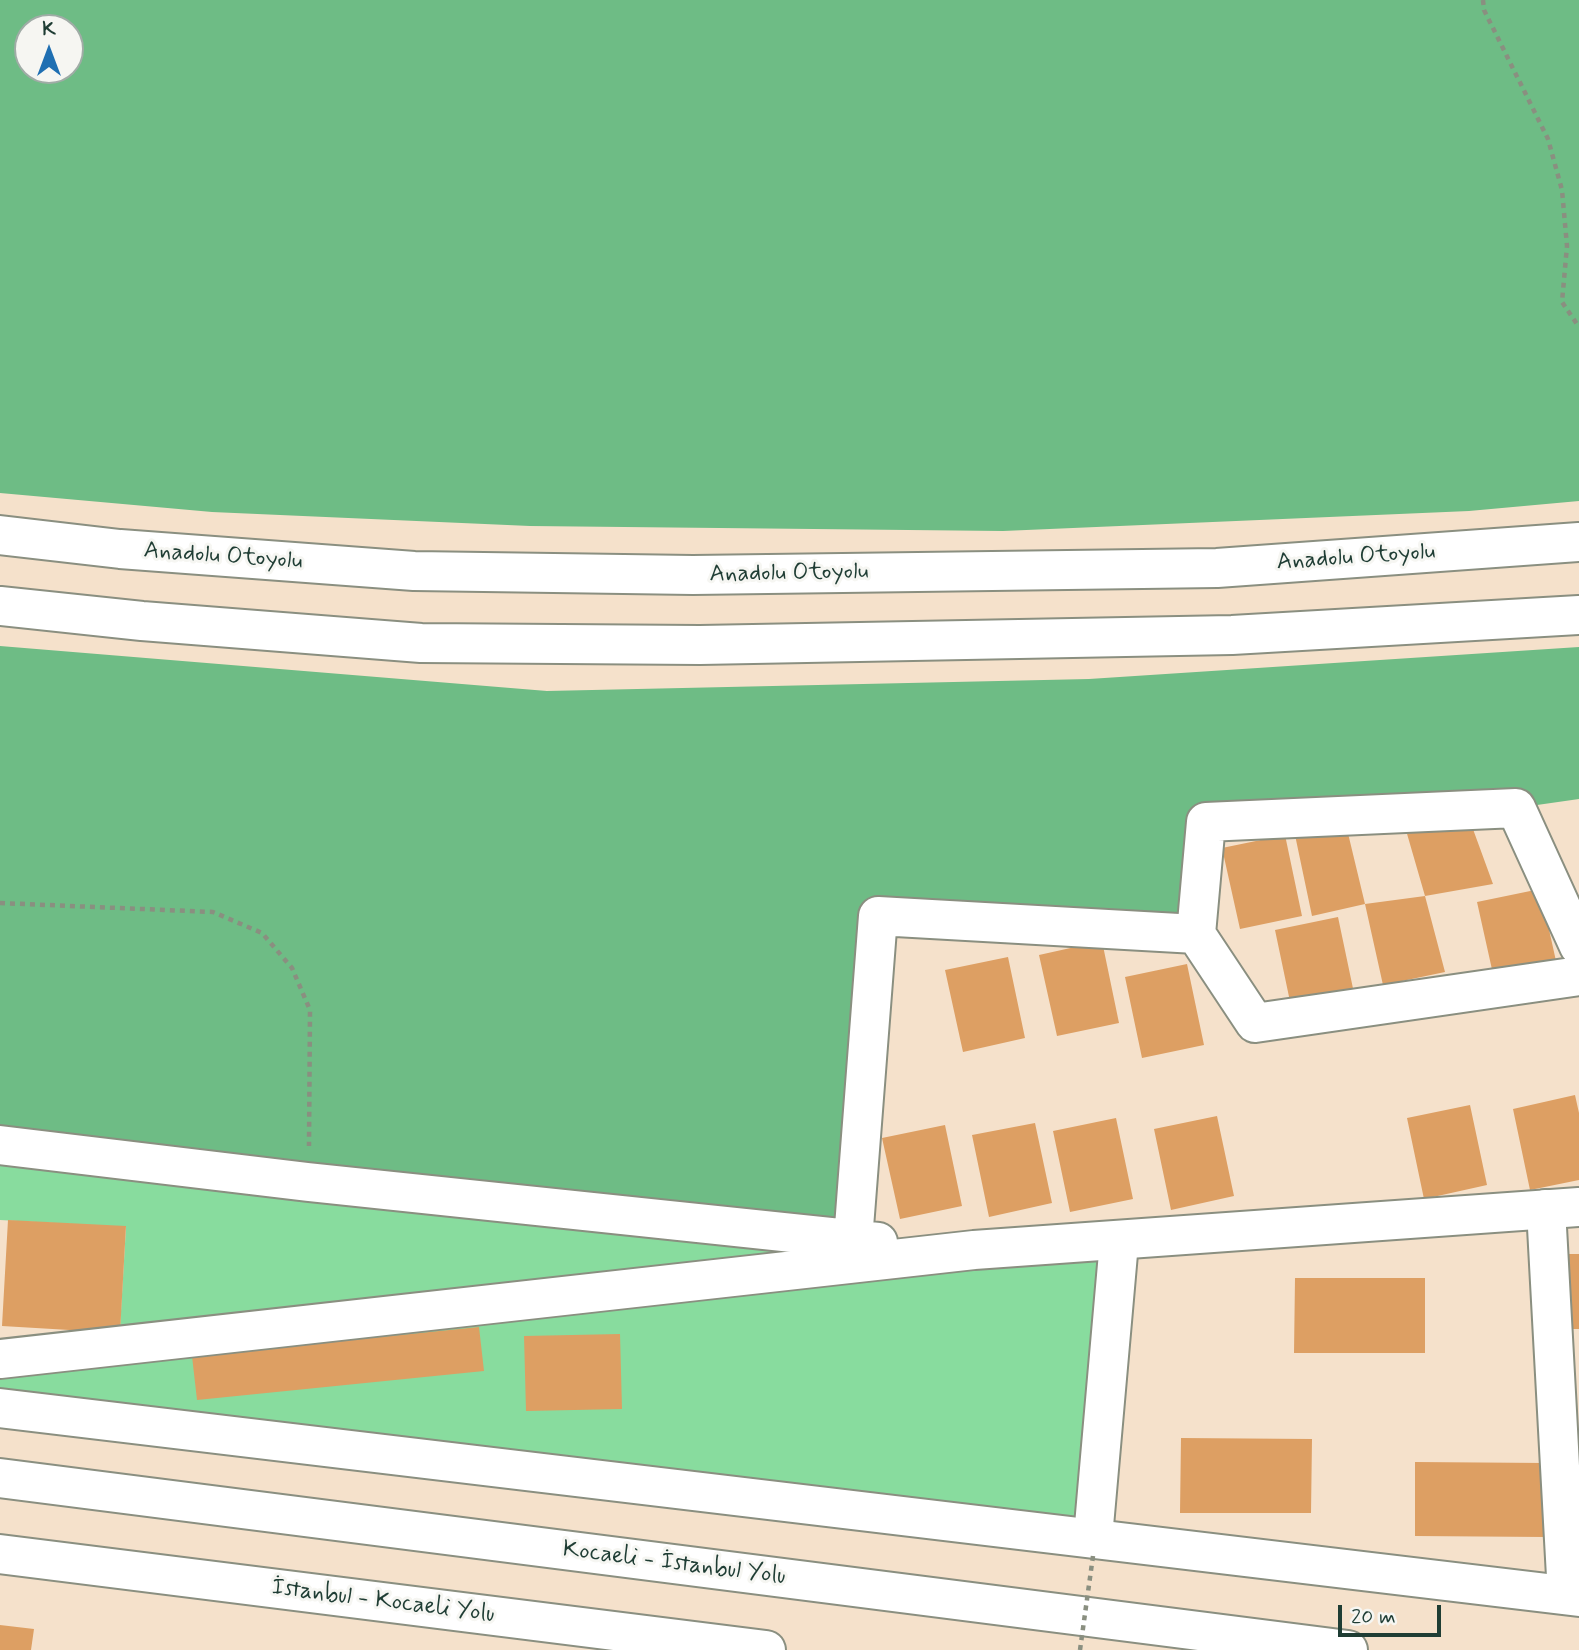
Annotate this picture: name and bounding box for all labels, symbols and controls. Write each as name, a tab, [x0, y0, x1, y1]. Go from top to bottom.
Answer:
north arrow	[14, 14, 84, 84]
text: K	[42, 17, 56, 42]
street label: Anadolu Otoyolu	[143, 537, 303, 577]
street label: Anadolu Otoyolu	[1276, 538, 1436, 578]
street label: Anadolu Otoyolu	[709, 558, 869, 590]
street label: Kocaeli - İstanbul Yolu	[561, 1536, 787, 1592]
street label: İstanbul - Kocaeli Yolu	[270, 1574, 496, 1630]
scale bar	[1341, 1590, 1444, 1634]
text: 20 m	[1351, 1603, 1396, 1631]

